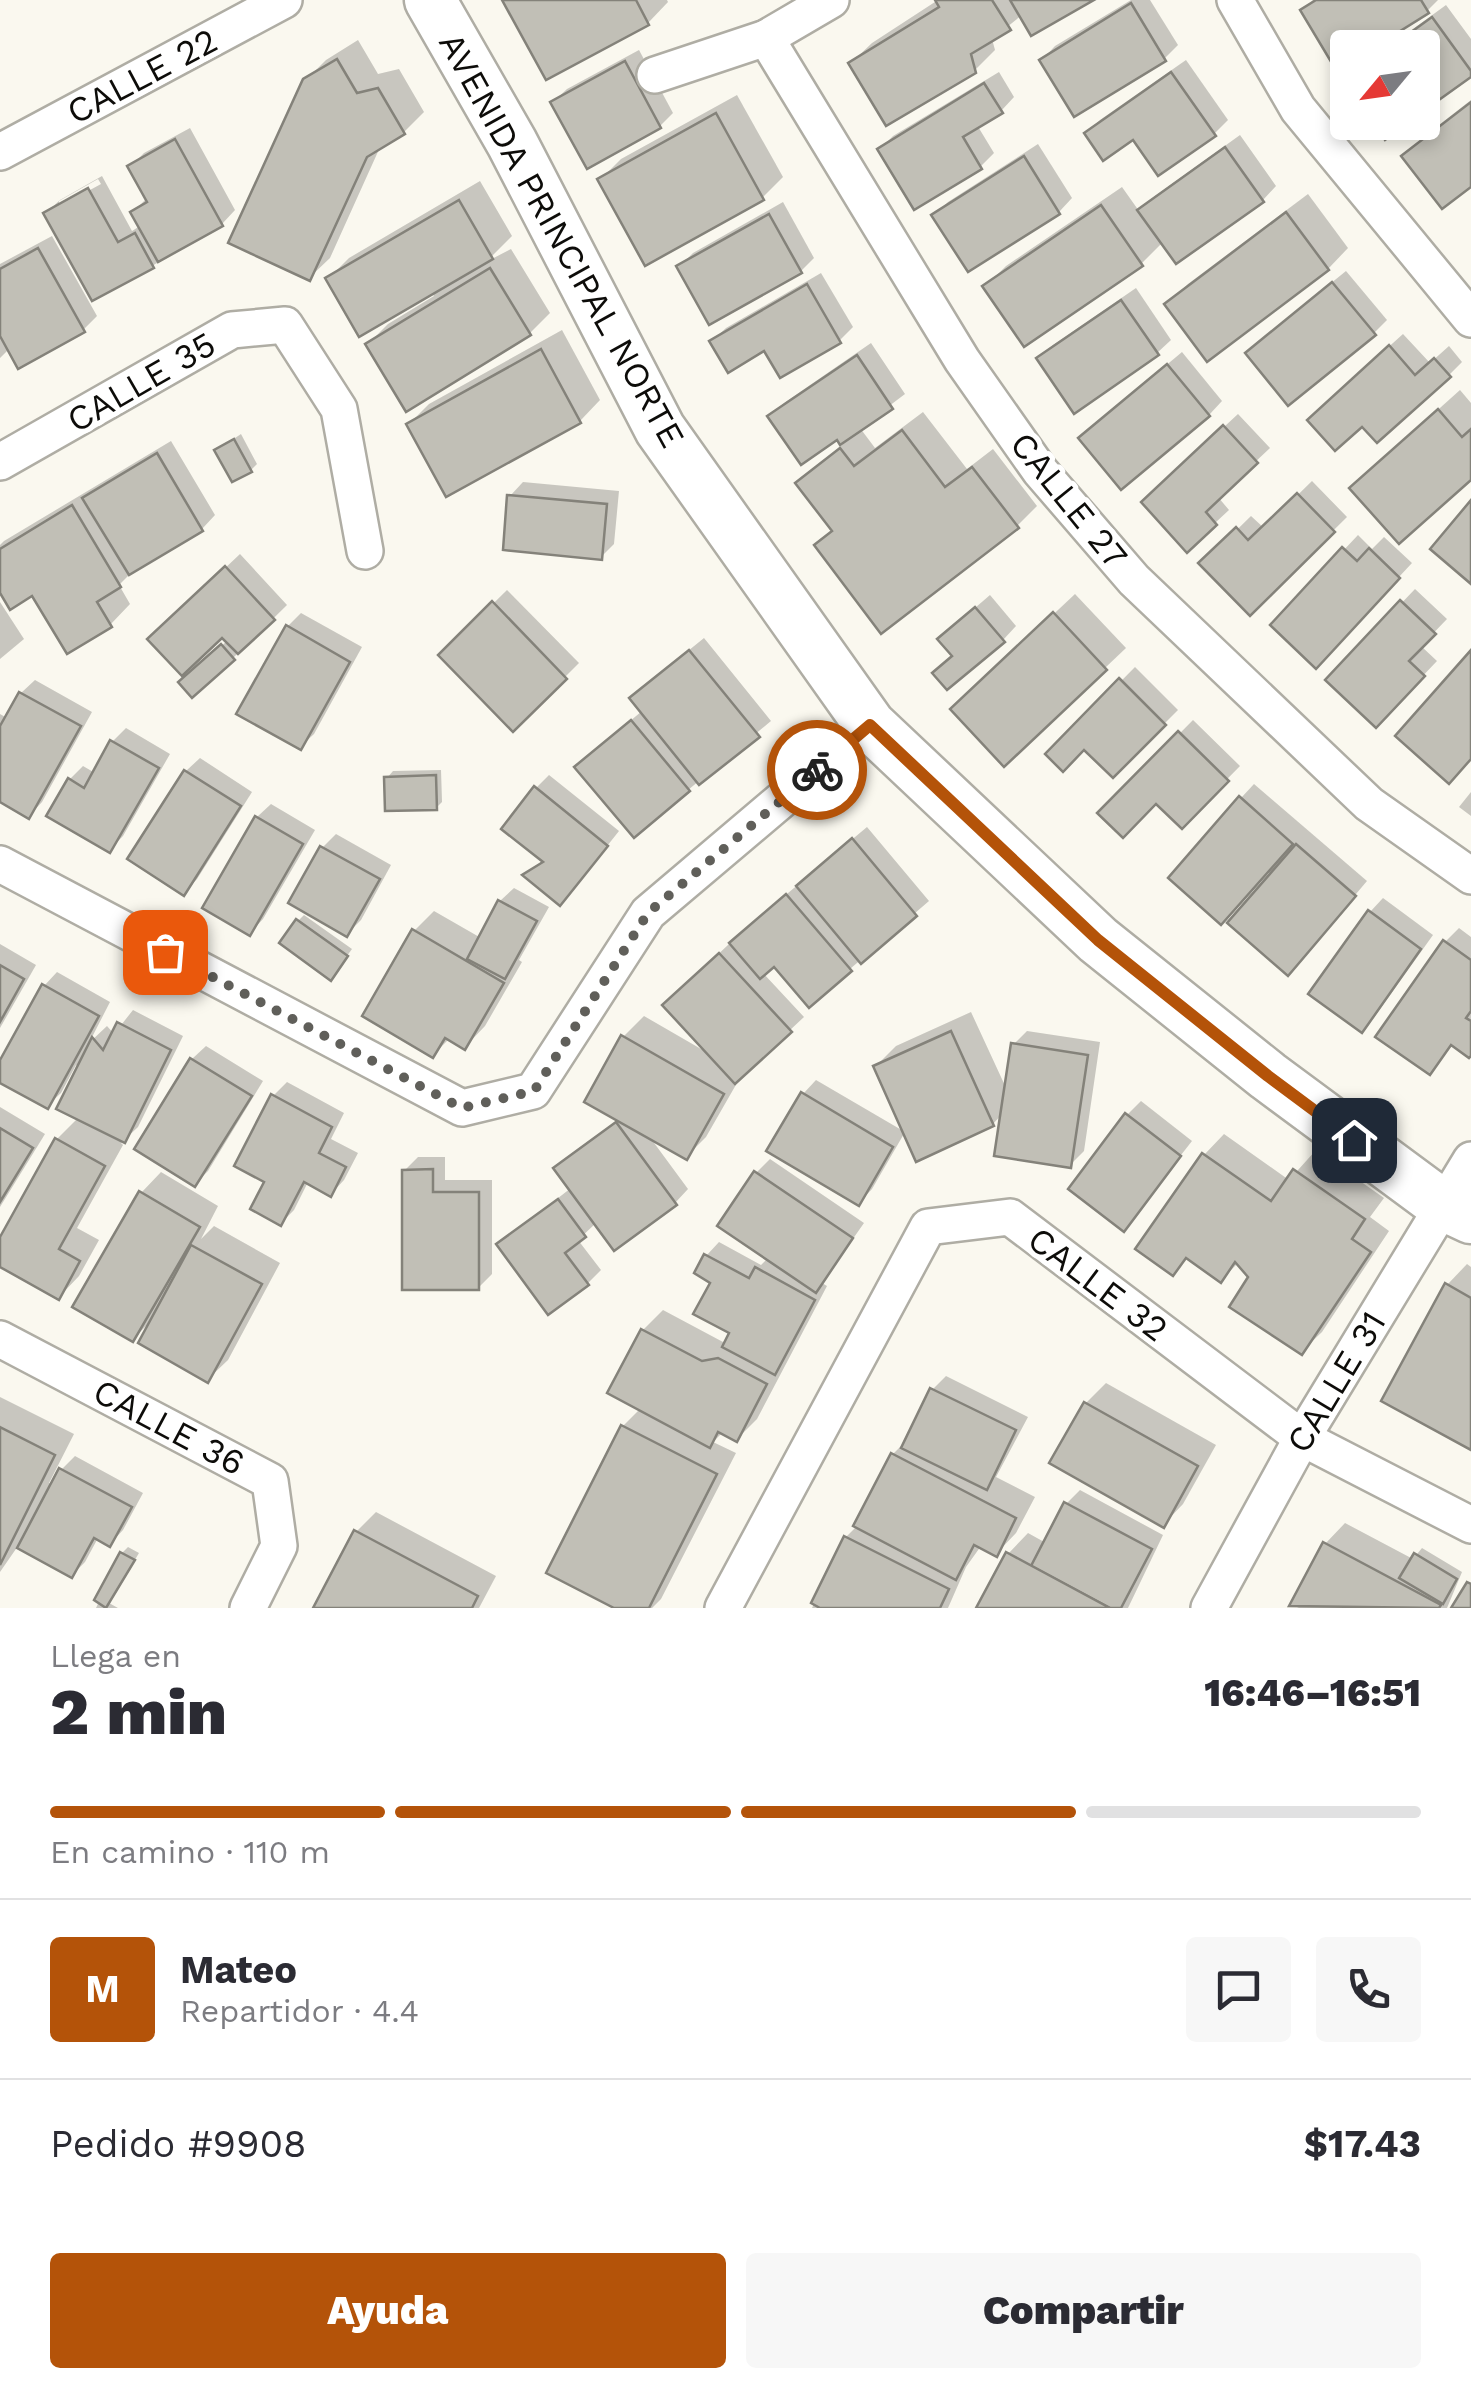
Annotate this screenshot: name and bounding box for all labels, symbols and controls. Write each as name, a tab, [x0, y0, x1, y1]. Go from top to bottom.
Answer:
street label: CALLE 22	[60, 19, 224, 133]
street label: AVENIDA PRINCIPAL NORTE	[430, 25, 694, 455]
north arrow	[1330, 30, 1440, 140]
map controls	[1330, 30, 1440, 140]
street label: CALLE 35	[59, 323, 223, 441]
street label: CALLE 27	[1002, 424, 1136, 576]
courier	[767, 720, 867, 820]
icon: bike	[790, 743, 845, 798]
pin	[123, 910, 208, 995]
icon: bag	[138, 925, 193, 980]
pin	[1312, 1098, 1397, 1183]
icon: home	[1327, 1113, 1382, 1168]
street label: CALLE 32	[1020, 1218, 1176, 1350]
street label: CALLE 31	[1277, 1304, 1395, 1460]
street label: CALLE 36	[86, 1370, 252, 1484]
text: Llega en	[50, 1637, 181, 1675]
text: 16:46–16:51	[1204, 1671, 1421, 1715]
text: 2 min	[50, 1674, 227, 1750]
text: En camino · 110 m	[50, 1833, 330, 1871]
button: chat	[1186, 1937, 1291, 2042]
button: phone	[1316, 1937, 1421, 2042]
text: Mateo	[180, 1948, 297, 1992]
text: M	[85, 1967, 120, 2011]
text: Repartidor · 4.4	[180, 1992, 419, 2030]
text: Pedido #9908	[50, 2122, 307, 2166]
text: $17.43	[1304, 2122, 1421, 2166]
button: Ayuda	[50, 2253, 726, 2368]
button: Compartir	[746, 2253, 1421, 2368]

